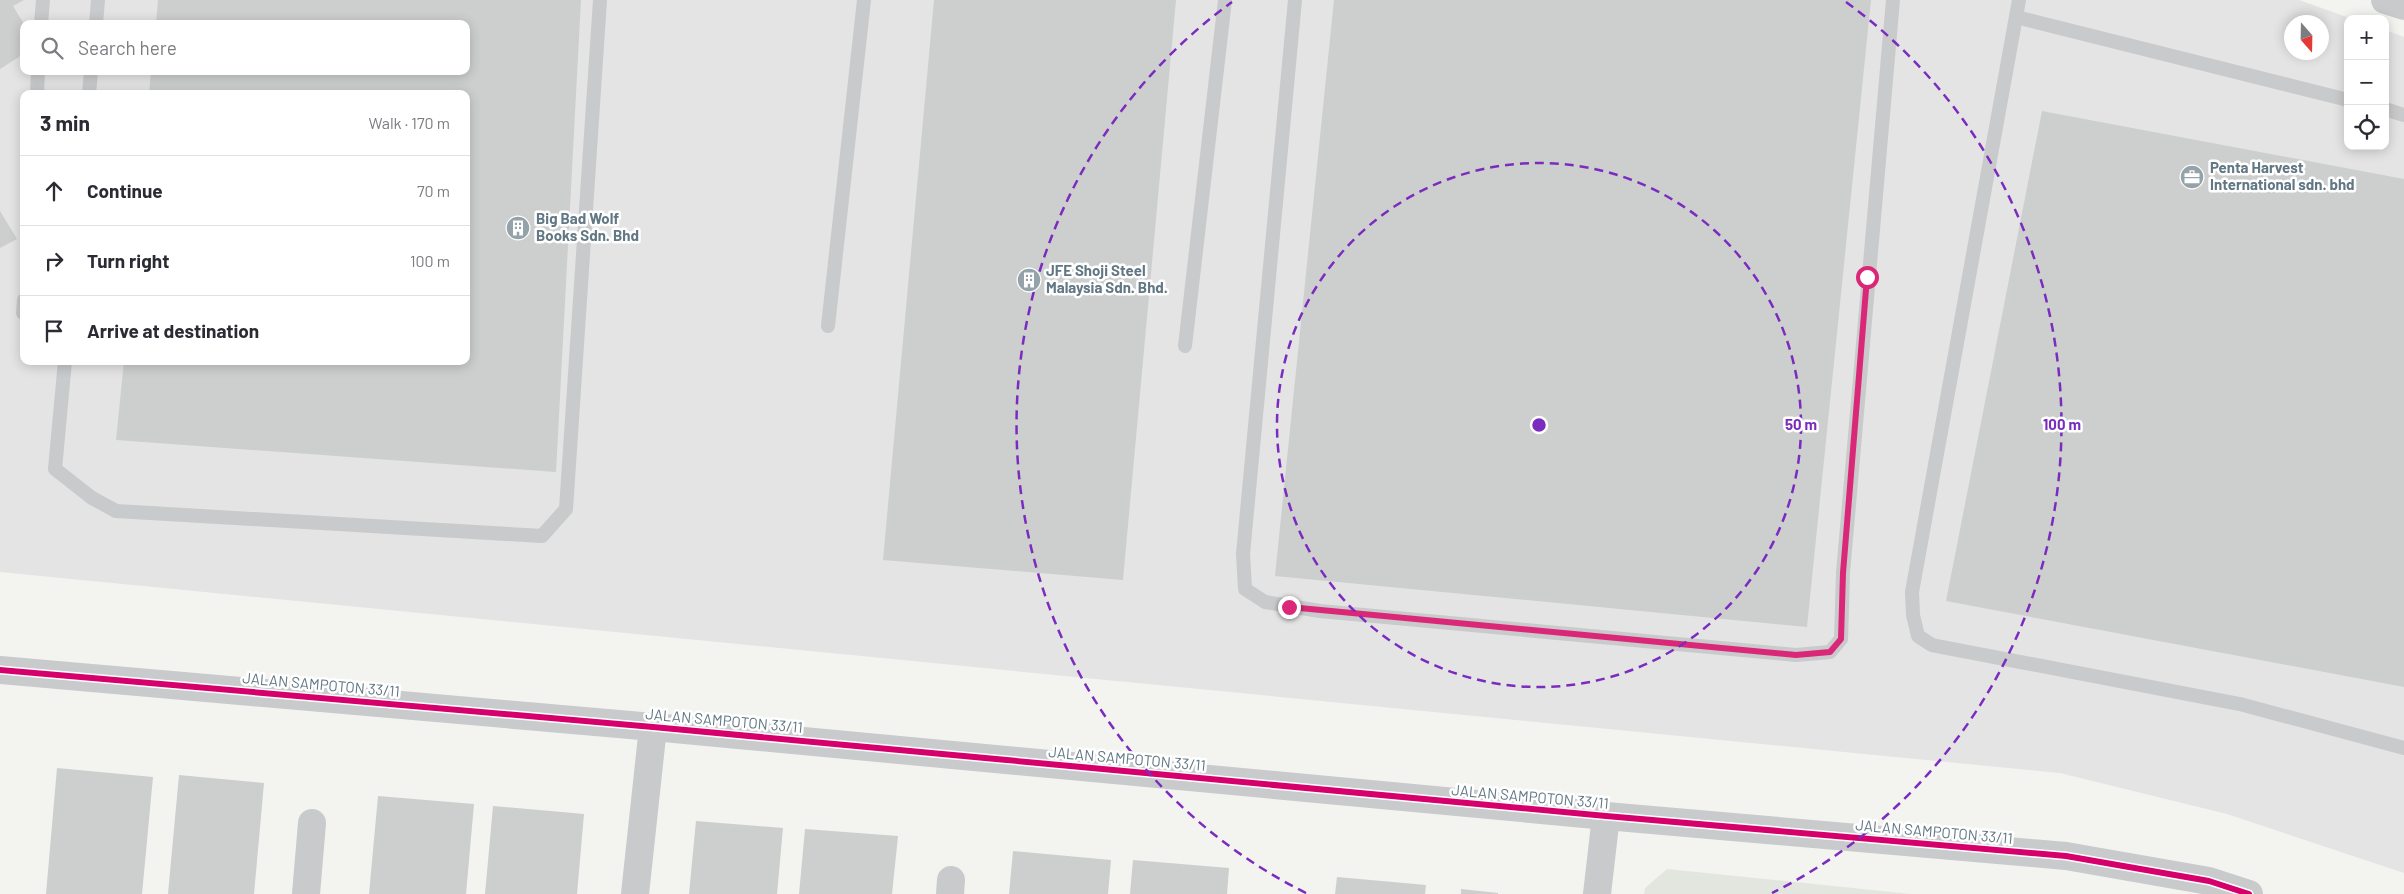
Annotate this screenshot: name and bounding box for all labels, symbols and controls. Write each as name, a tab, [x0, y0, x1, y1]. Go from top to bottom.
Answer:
north arrow	[2284, 15, 2329, 60]
map controls	[2344, 15, 2389, 150]
button: +	[2344, 15, 2389, 60]
search box	[20, 20, 470, 75]
icon: search	[38, 34, 66, 62]
text: Search here	[78, 36, 177, 59]
button: −	[2344, 60, 2389, 105]
button: locate	[2344, 105, 2389, 150]
text: 3 min	[40, 110, 90, 135]
text: Walk · 170 m	[368, 113, 450, 132]
place label: Penta Harvest International sdn. bhd	[2210, 158, 2355, 193]
office icon: Penta Harvest International sdn. bhd	[2179, 164, 2205, 190]
icon: ahead	[40, 177, 68, 205]
text: Continue	[87, 179, 163, 202]
text: 70 m	[417, 181, 450, 200]
place label: Big Bad Wolf Books Sdn. Bhd	[536, 209, 639, 244]
building icon: Big Bad Wolf Books Sdn. Bhd	[505, 215, 531, 241]
icon: right	[40, 247, 68, 275]
text: Turn right	[87, 249, 169, 272]
text: 100 m	[410, 251, 450, 270]
place label: JFE Shoji Steel Malaysia Sdn. Bhd.	[1046, 261, 1168, 296]
route start	[1856, 266, 1879, 289]
building icon: JFE Shoji Steel Malaysia Sdn. Bhd.	[1016, 267, 1042, 293]
icon: arrive	[40, 317, 68, 345]
text: Arrive at destination	[87, 319, 259, 342]
text: 50 m	[1785, 415, 1817, 433]
text: 100 m	[2043, 415, 2081, 433]
centre of rings	[1530, 416, 1548, 434]
route end	[1278, 596, 1301, 619]
street label: JALAN SAMPOTON 33/11	[242, 668, 401, 700]
street label: JALAN SAMPOTON 33/11	[645, 704, 804, 736]
street label: JALAN SAMPOTON 33/11	[1048, 742, 1207, 774]
street label: JALAN SAMPOTON 33/11	[1451, 780, 1610, 812]
street label: JALAN SAMPOTON 33/11	[1855, 815, 2014, 847]

